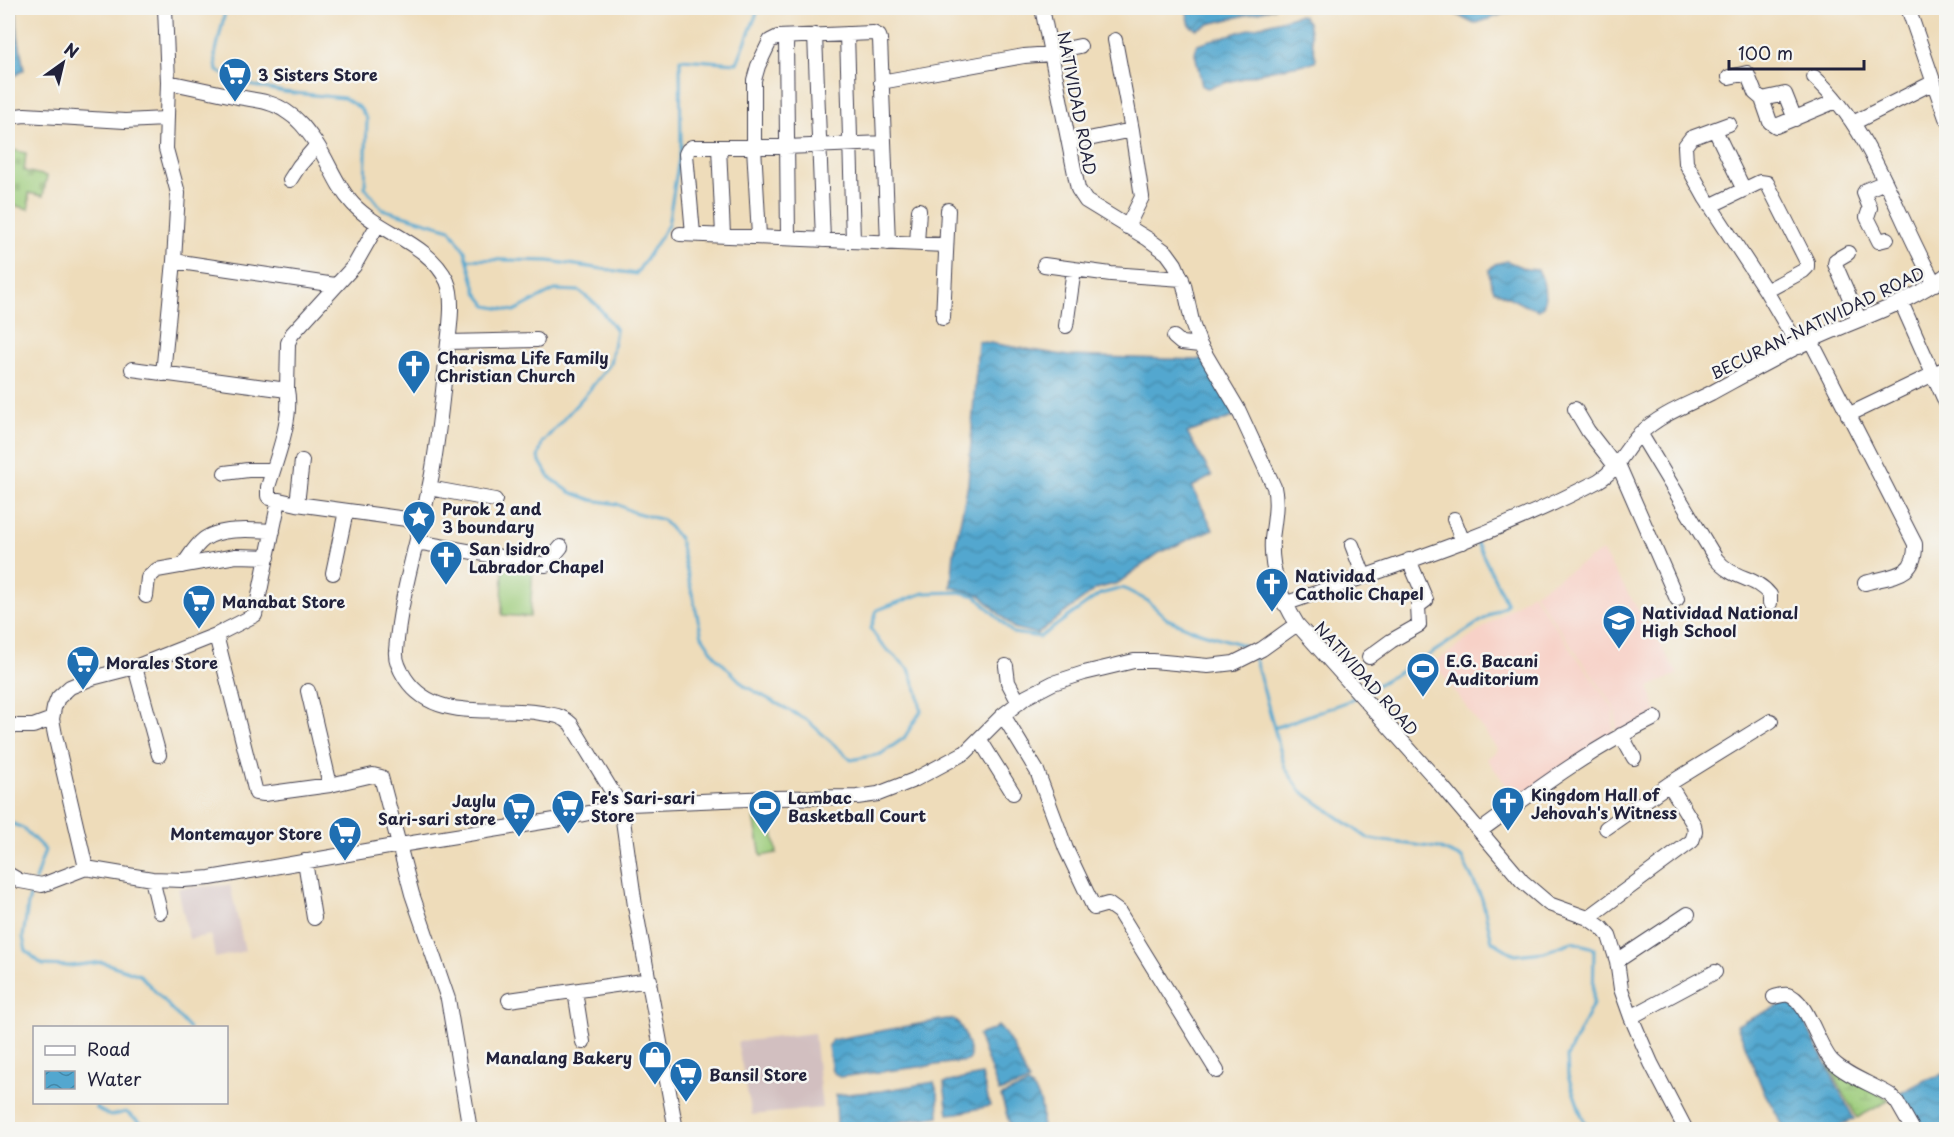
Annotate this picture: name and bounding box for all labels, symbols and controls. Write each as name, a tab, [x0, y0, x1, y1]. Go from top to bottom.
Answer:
street label: NATIVIDAD ROAD	[1052, 29, 1104, 177]
north arrow	[33, 33, 93, 93]
scale bar	[1729, 33, 1864, 71]
text: N	[60, 36, 84, 63]
text: 100 m	[1738, 39, 1793, 66]
supermarket icon: 3 Sisters Store	[217, 56, 253, 103]
place label: 3 Sisters Store	[258, 62, 378, 86]
street label: BECURAN-NATIVIDAD ROAD	[1706, 260, 1928, 384]
place label: Charisma Life Family Christian Church	[437, 345, 609, 387]
church icon: Charisma Life Family Christian Church	[396, 348, 432, 395]
place label: Purok 2 and 3 boundary	[442, 496, 542, 538]
place icon: Purok 2 and 3 boundary	[401, 499, 437, 546]
place label: San Isidro Labrador Chapel	[469, 536, 604, 578]
church icon: San Isidro Labrador Chapel	[428, 539, 464, 586]
place label: Natividad Catholic Chapel	[1295, 563, 1424, 605]
church icon: Natividad Catholic Chapel	[1254, 566, 1290, 613]
supermarket icon: Manabat Store	[181, 583, 217, 630]
place label: Manabat Store	[222, 589, 345, 613]
place label: Natividad National High School	[1642, 600, 1798, 642]
school or university icon: Natividad National High School	[1601, 603, 1637, 650]
street label: NATIVIDAD ROAD	[1309, 616, 1425, 740]
supermarket icon: Morales Store	[65, 644, 101, 691]
place label: E.G. Bacani Auditorium	[1446, 648, 1539, 690]
place label: Morales Store	[106, 650, 218, 674]
sports icon: E.G. Bacani Auditorium	[1405, 651, 1441, 698]
place label: Kingdom Hall of Jehovah's Witness	[1531, 782, 1677, 824]
place label: Fe's Sari-sari Store	[591, 785, 696, 827]
place label: Lambac Basketball Court	[788, 785, 927, 827]
church icon: Kingdom Hall of Jehovah's Witness	[1490, 785, 1526, 832]
place label: Jaylu Sari-sari store	[378, 788, 496, 830]
supermarket icon: Fe's Sari-sari Store	[550, 788, 586, 835]
sports icon: Lambac Basketball Court	[747, 788, 783, 835]
supermarket icon: Jaylu Sari-sari store	[501, 791, 537, 838]
supermarket icon: Montemayor Store	[327, 815, 363, 862]
place label: Montemayor Store	[170, 821, 322, 845]
legend	[33, 1026, 228, 1104]
text: Road	[87, 1035, 131, 1062]
shop icon: Manalang Bakery	[637, 1039, 673, 1086]
place label: Manalang Bakery	[486, 1045, 632, 1069]
supermarket icon: Bansil Store	[668, 1056, 704, 1103]
place label: Bansil Store	[709, 1062, 808, 1086]
text: Water	[87, 1065, 142, 1092]

